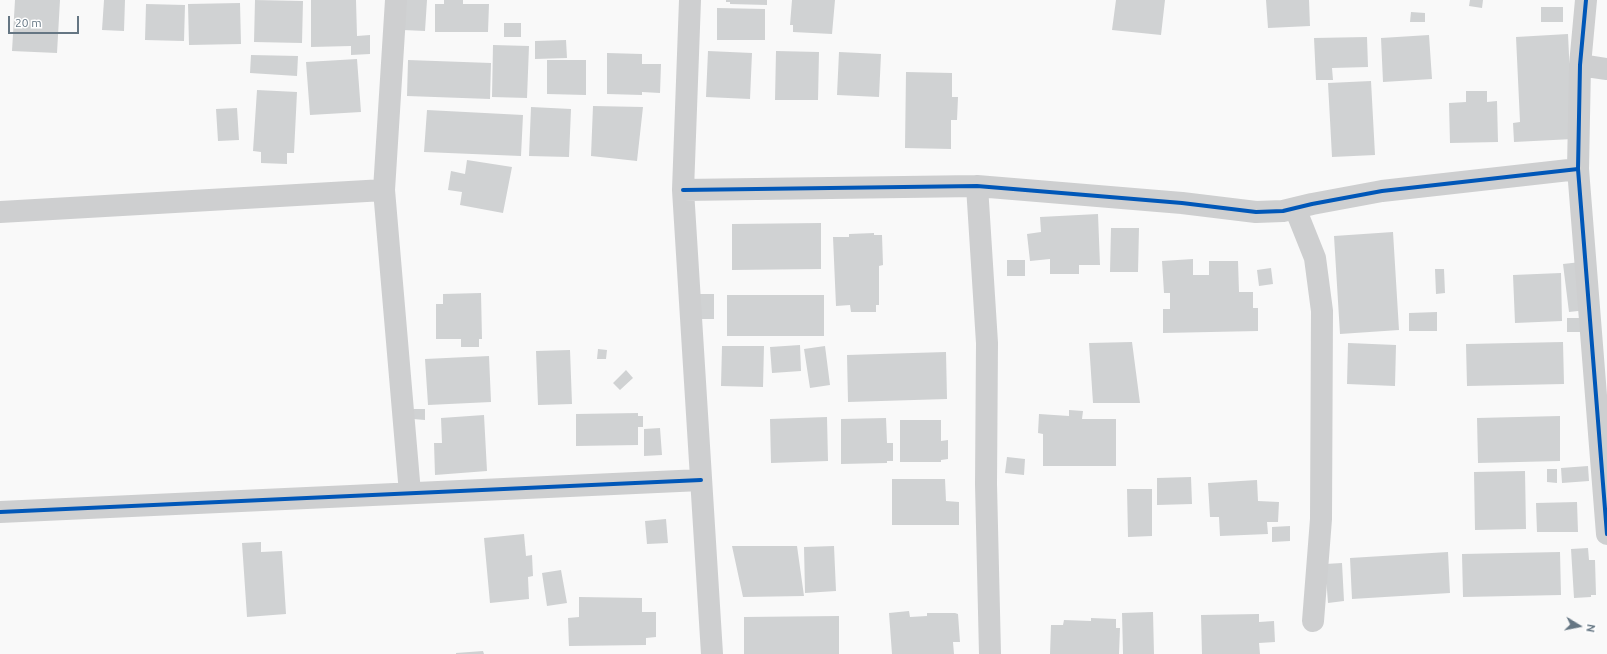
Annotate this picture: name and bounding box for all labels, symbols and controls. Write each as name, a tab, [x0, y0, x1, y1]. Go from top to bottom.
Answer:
scale bar	[10, 8, 81, 34]
text: 20 m	[15, 16, 42, 29]
north arrow	[1559, 606, 1599, 646]
text: N	[1584, 623, 1597, 633]

